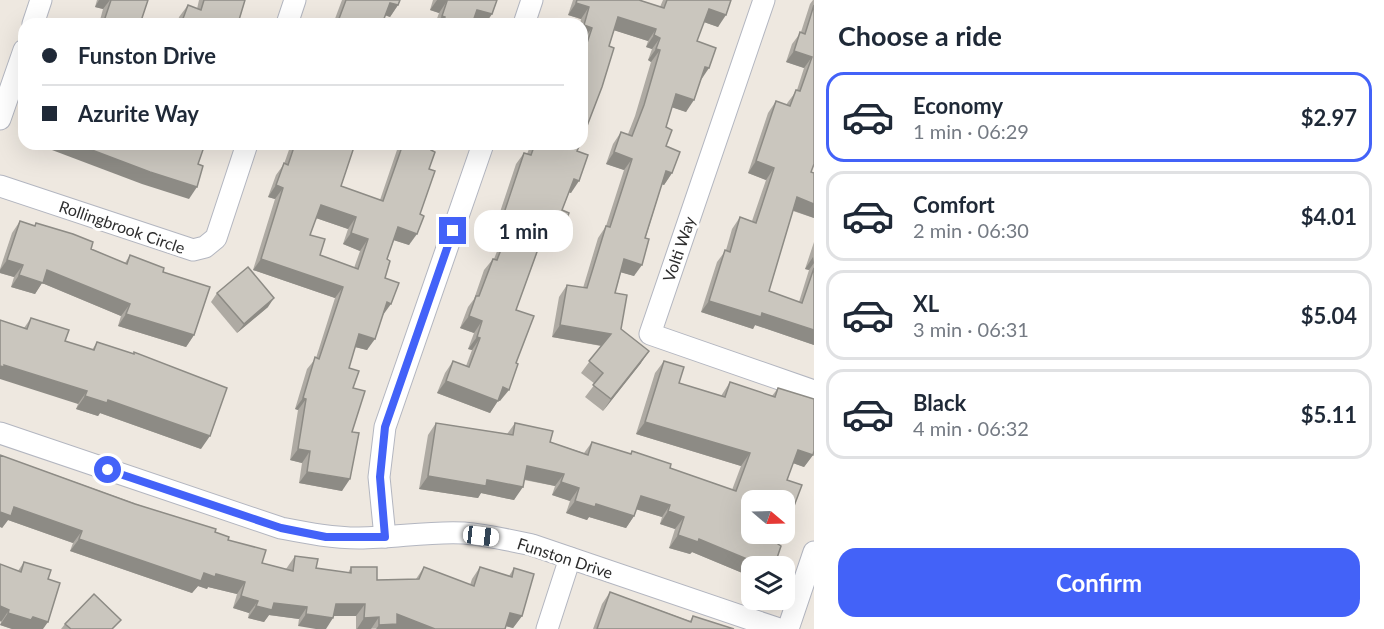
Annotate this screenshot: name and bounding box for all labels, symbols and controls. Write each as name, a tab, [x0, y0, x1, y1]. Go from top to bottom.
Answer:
text: Choose a ride	[838, 19, 1002, 52]
text: Funston Drive	[78, 42, 216, 69]
icon: car	[841, 90, 895, 144]
text: Economy	[913, 92, 1003, 119]
text: Azurite Way	[78, 100, 199, 127]
text: $2.97	[1301, 104, 1357, 131]
text: 1 min · 06:29	[913, 119, 1029, 143]
icon: car	[841, 189, 895, 243]
text: Comfort	[913, 191, 995, 218]
street label: Rollingbrook Circle	[57, 196, 188, 257]
text: $4.01	[1301, 203, 1357, 230]
callout: 1 min	[474, 210, 573, 252]
street label: Volti Way	[658, 213, 699, 284]
route end	[439, 217, 466, 244]
text: 2 min · 06:30	[913, 218, 1029, 242]
text: 1 min	[499, 219, 548, 243]
icon: car	[841, 288, 895, 342]
text: XL	[913, 290, 939, 317]
text: $5.04	[1301, 302, 1357, 329]
text: 3 min · 06:31	[913, 317, 1029, 341]
icon: car	[841, 387, 895, 441]
text: Black	[913, 389, 966, 416]
text: $5.11	[1301, 401, 1357, 428]
text: 4 min · 06:32	[913, 416, 1029, 440]
route start	[94, 456, 121, 483]
north arrow	[741, 490, 795, 544]
map controls	[741, 490, 795, 610]
car	[462, 525, 500, 547]
street label: Funston Drive	[515, 533, 615, 582]
button: Confirm	[838, 548, 1360, 617]
button: layers	[741, 556, 795, 610]

